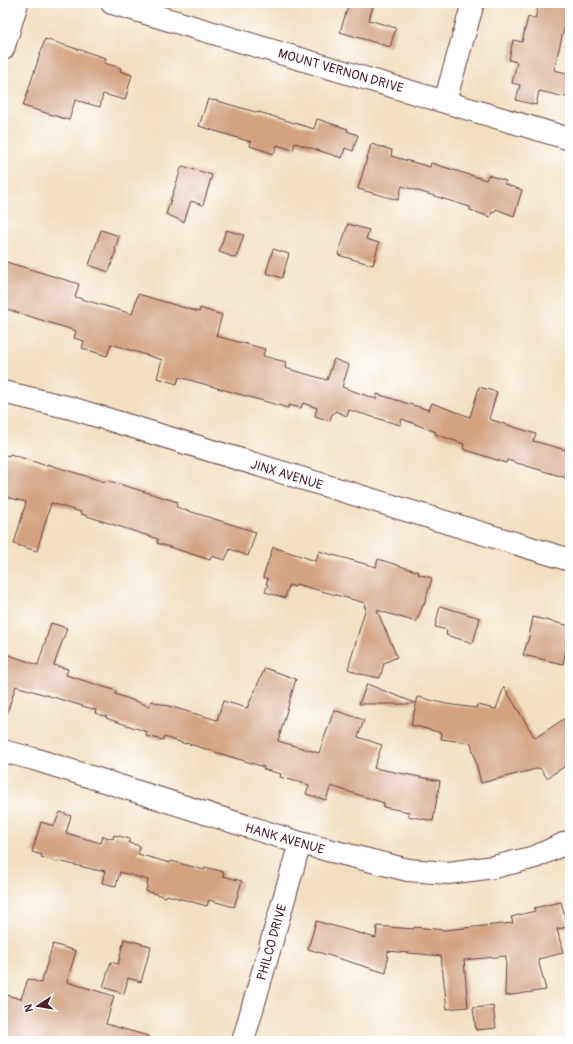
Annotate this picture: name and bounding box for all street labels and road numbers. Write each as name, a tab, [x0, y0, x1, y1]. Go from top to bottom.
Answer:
street label: MOUNT VERNON DRIVE	[276, 45, 405, 97]
street label: JINX AVENUE	[249, 456, 325, 494]
street label: HANK AVENUE	[243, 820, 326, 858]
street label: PHILCO DRIVE	[253, 902, 291, 982]

